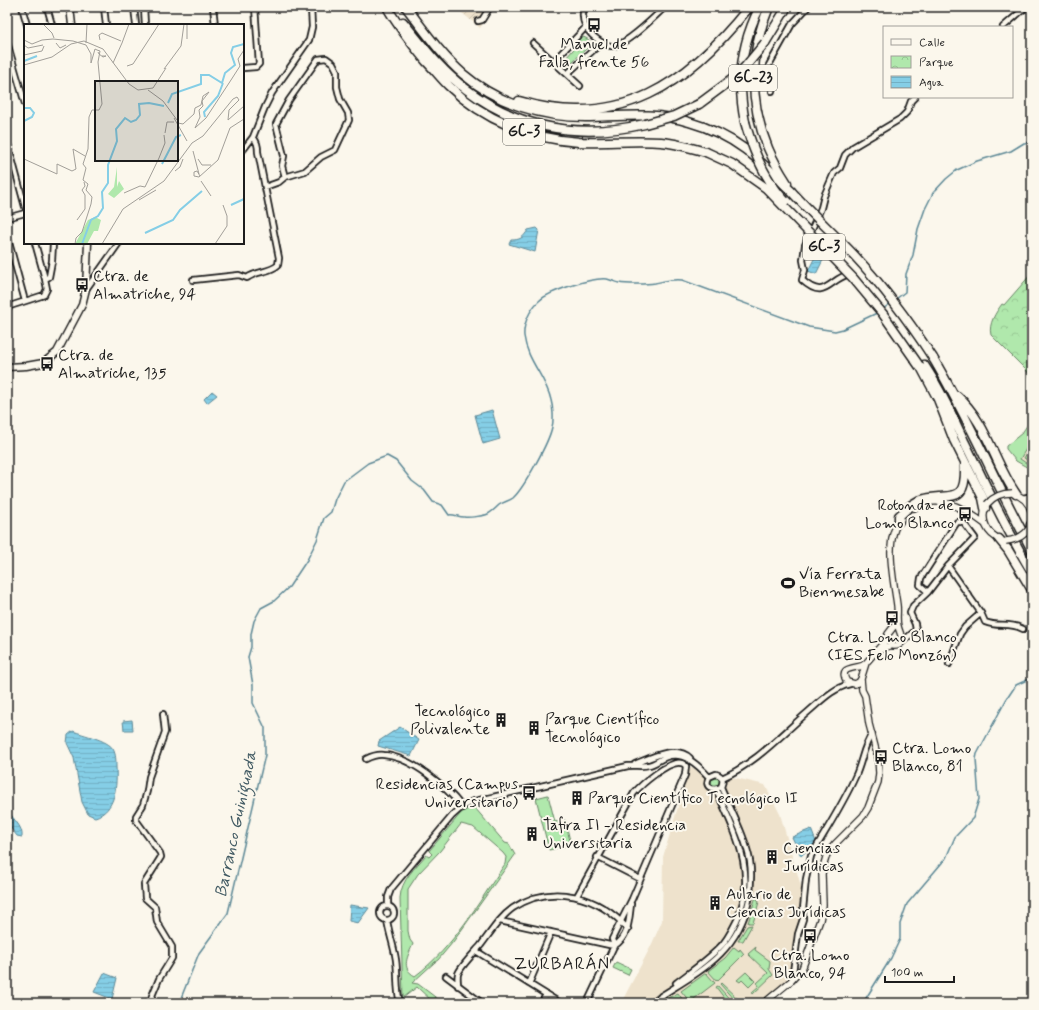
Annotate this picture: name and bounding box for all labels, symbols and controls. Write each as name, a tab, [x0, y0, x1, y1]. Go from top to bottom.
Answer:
bus stop icon: Manuel de Falla, frente 56	[586, 17, 602, 33]
inset map	[24, 24, 244, 244]
legend	[883, 26, 1013, 98]
place label: Manuel de Falla, frente 56	[539, 34, 649, 73]
text: Calle	[919, 35, 945, 51]
text: Parque	[919, 55, 954, 71]
road number: GC-23	[729, 65, 777, 91]
text: Agua	[919, 75, 944, 91]
road number: GC-3	[503, 119, 545, 145]
road number: GC-3	[803, 234, 845, 260]
place label: Ctra. de Almatriche, 94	[93, 266, 197, 305]
bus stop icon: Ctra. de Almatriche, 94	[74, 277, 90, 293]
place label: Ctra. de Almatriche, 135	[58, 345, 167, 384]
bus stop icon: Ctra. de Almatriche, 135	[39, 356, 55, 372]
place label: Rotonda de Lomo Blanco	[865, 495, 954, 534]
bus stop icon: Rotonda de Lomo Blanco	[957, 506, 973, 522]
place label: Vía Ferrata Bienmesabe	[799, 564, 885, 603]
sports icon: Vía Ferrata Bienmesabe	[780, 575, 796, 591]
bus stop icon: Ctra. Lomo Blanco (IES Felo Monzón)	[884, 610, 900, 626]
place label: Ctra. Lomo Blanco (IES Felo Monzón)	[827, 627, 957, 666]
place label: Tecnológico Polivalente	[410, 701, 490, 740]
place label: Parque Científico Tecnológico	[545, 709, 659, 748]
building icon: Tecnológico Polivalente	[493, 712, 509, 728]
building icon: Parque Científico Tecnológico	[526, 720, 542, 736]
place label: Ctra. Lomo Blanco, 81	[892, 738, 971, 777]
water label: Barranco Guiniguada	[210, 748, 264, 900]
bus stop icon: Ctra. Lomo Blanco, 81	[873, 749, 889, 765]
place label: Residencias (Campus Universitario)	[376, 774, 518, 813]
bus stop icon: Residencias (Campus Universitario)	[521, 785, 537, 801]
place label: Parque Científico Tecnológico II	[588, 788, 798, 809]
building icon: Parque Científico Tecnológico II	[569, 790, 585, 806]
place label: Tafira II - Residencia Universitaria	[543, 815, 686, 854]
building icon: Tafira II - Residencia Universitaria	[524, 826, 540, 842]
place label: Ciencias Jurídicas	[783, 838, 843, 877]
building icon: Ciencias Jurídicas	[764, 849, 780, 865]
place label: Aulario de Ciencias Jurídicas	[726, 884, 846, 923]
building icon: Aulario de Ciencias Jurídicas	[707, 895, 723, 911]
bus stop icon: Ctra. Lomo Blanco, 94	[802, 928, 818, 944]
place label: Ctra. Lomo Blanco, 94	[770, 945, 850, 984]
district label: ZURBARÁN	[514, 952, 610, 975]
scale bar	[885, 958, 954, 984]
text: 100 m	[891, 965, 923, 981]

